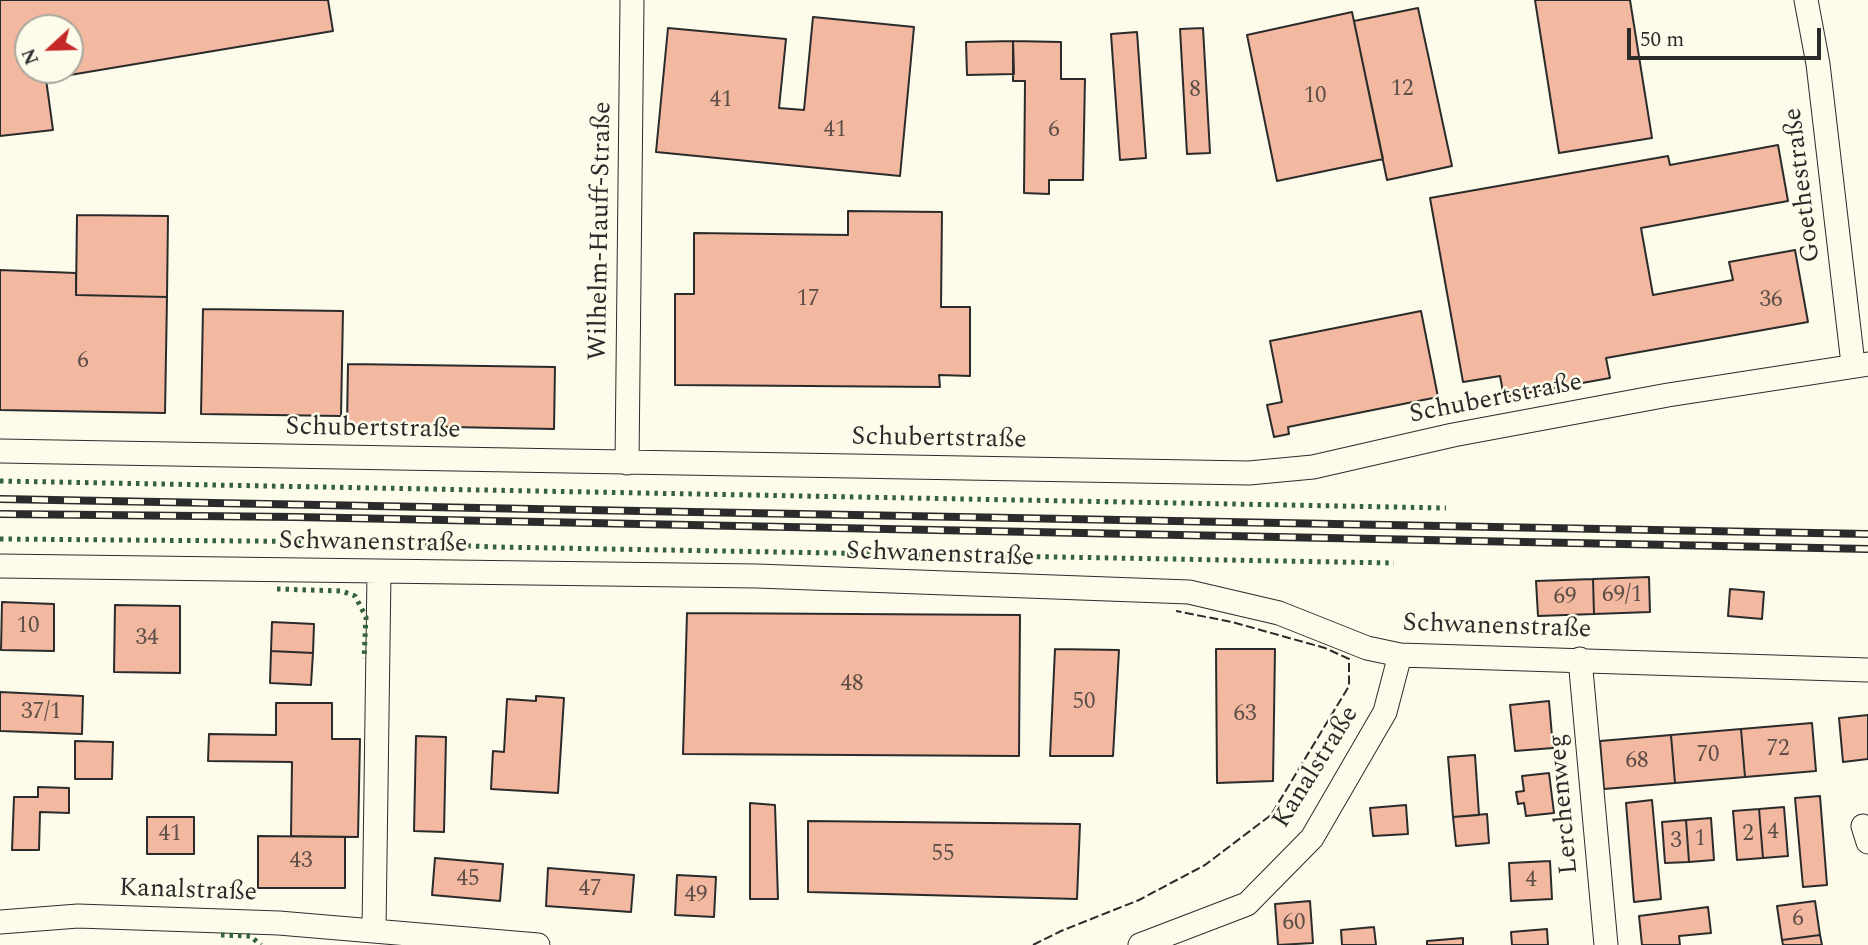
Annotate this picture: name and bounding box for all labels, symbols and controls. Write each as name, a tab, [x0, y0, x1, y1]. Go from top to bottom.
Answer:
north arrow	[14, 14, 84, 84]
scale bar	[1630, 14, 1824, 58]
text: 50 m	[1640, 24, 1684, 56]
text: N	[15, 44, 47, 69]
house number: 12	[1391, 76, 1413, 104]
house number: 8	[1189, 77, 1201, 105]
house number: 10	[1304, 83, 1326, 111]
house number: 41	[710, 87, 732, 115]
street label: Wilhelm-Hauff-Straße	[584, 101, 620, 361]
street label: Goethestraße	[1779, 106, 1829, 264]
house number: 41	[824, 117, 846, 145]
house number: 6	[1048, 117, 1060, 145]
house number: 17	[797, 286, 819, 314]
house number: 36	[1760, 287, 1782, 315]
house number: 6	[77, 348, 89, 376]
street label: Schubertstraße	[1407, 368, 1585, 432]
street label: Schubertstraße	[285, 413, 461, 447]
street label: Schubertstraße	[851, 423, 1027, 457]
street label: Schwanenstraße	[278, 527, 468, 561]
street label: Schwanenstraße	[845, 537, 1035, 575]
house number: 69/1	[1602, 582, 1642, 610]
house number: 69	[1554, 584, 1576, 612]
street label: Schwanenstraße	[1402, 609, 1592, 647]
house number: 10	[17, 613, 39, 641]
house number: 34	[136, 625, 158, 653]
house number: 48	[841, 671, 863, 699]
house number: 50	[1073, 689, 1095, 717]
house number: 37/1	[21, 699, 61, 727]
house number: 63	[1234, 701, 1256, 729]
street label: Kanalstraße	[1267, 701, 1367, 835]
street label: Lerchenweg	[1543, 733, 1587, 875]
house number: 72	[1767, 736, 1789, 764]
house number: 70	[1697, 742, 1719, 770]
house number: 68	[1626, 748, 1648, 776]
house number: 4	[1767, 819, 1779, 847]
house number: 41	[159, 821, 181, 849]
house number: 2	[1742, 821, 1754, 849]
house number: 1	[1694, 826, 1706, 854]
house number: 3	[1670, 828, 1682, 856]
house number: 55	[932, 841, 954, 869]
house number: 43	[290, 848, 312, 876]
house number: 45	[457, 866, 479, 894]
house number: 4	[1525, 867, 1537, 895]
street label: Kanalstraße	[118, 874, 258, 910]
house number: 47	[579, 876, 601, 904]
house number: 49	[685, 882, 707, 910]
house number: 6	[1792, 906, 1804, 934]
house number: 60	[1283, 910, 1305, 938]

